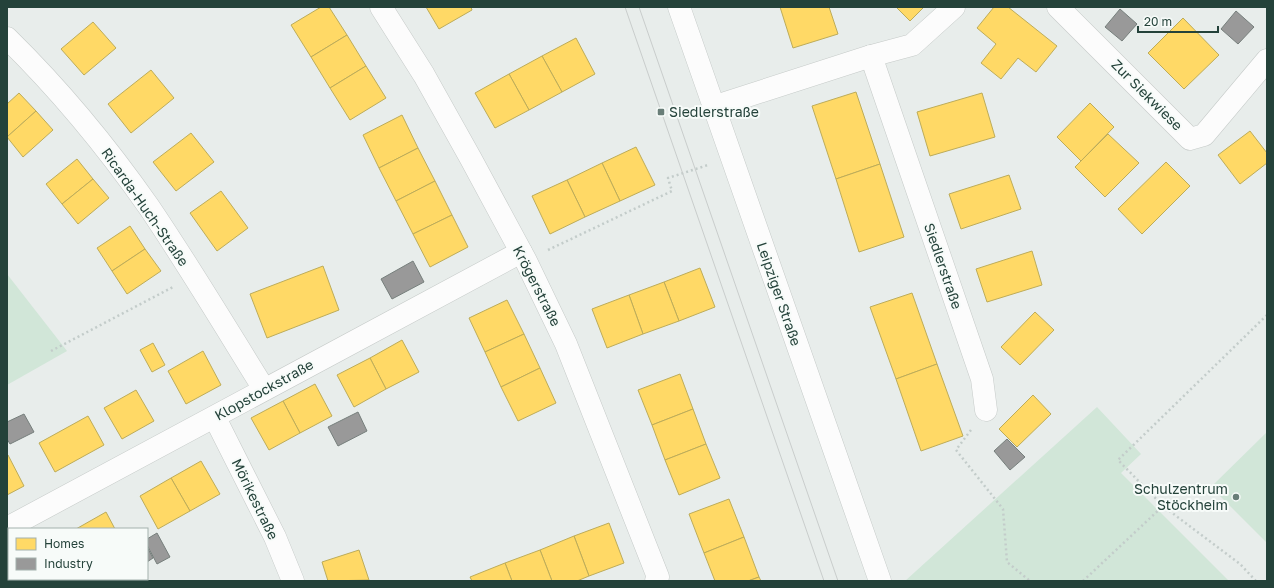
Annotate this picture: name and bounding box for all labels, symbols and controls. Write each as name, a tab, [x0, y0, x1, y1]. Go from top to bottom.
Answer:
scale bar	[1138, 8, 1218, 34]
text: 20 m	[1144, 14, 1172, 29]
street label: Zur Siekwiese	[1108, 56, 1186, 134]
place label: Siedlerstraße	[669, 103, 759, 120]
marker: Siedlerstraße	[656, 107, 666, 117]
street label: Ricarda-Huch-Straße	[98, 144, 193, 269]
street label: Siedlerstraße	[921, 221, 966, 311]
street label: Leipziger Straße	[754, 240, 805, 348]
street label: Krögerstraße	[510, 243, 565, 329]
street label: Klopstockstraße	[211, 355, 316, 424]
street label: Mörikestraße	[229, 456, 282, 542]
place label: Schulzentrum Stöckheim	[1134, 480, 1228, 513]
marker: Schulzentrum Stöckheim	[1231, 492, 1241, 502]
legend	[8, 528, 148, 580]
text: Homes	[44, 536, 84, 551]
text: Industry	[44, 556, 93, 571]

